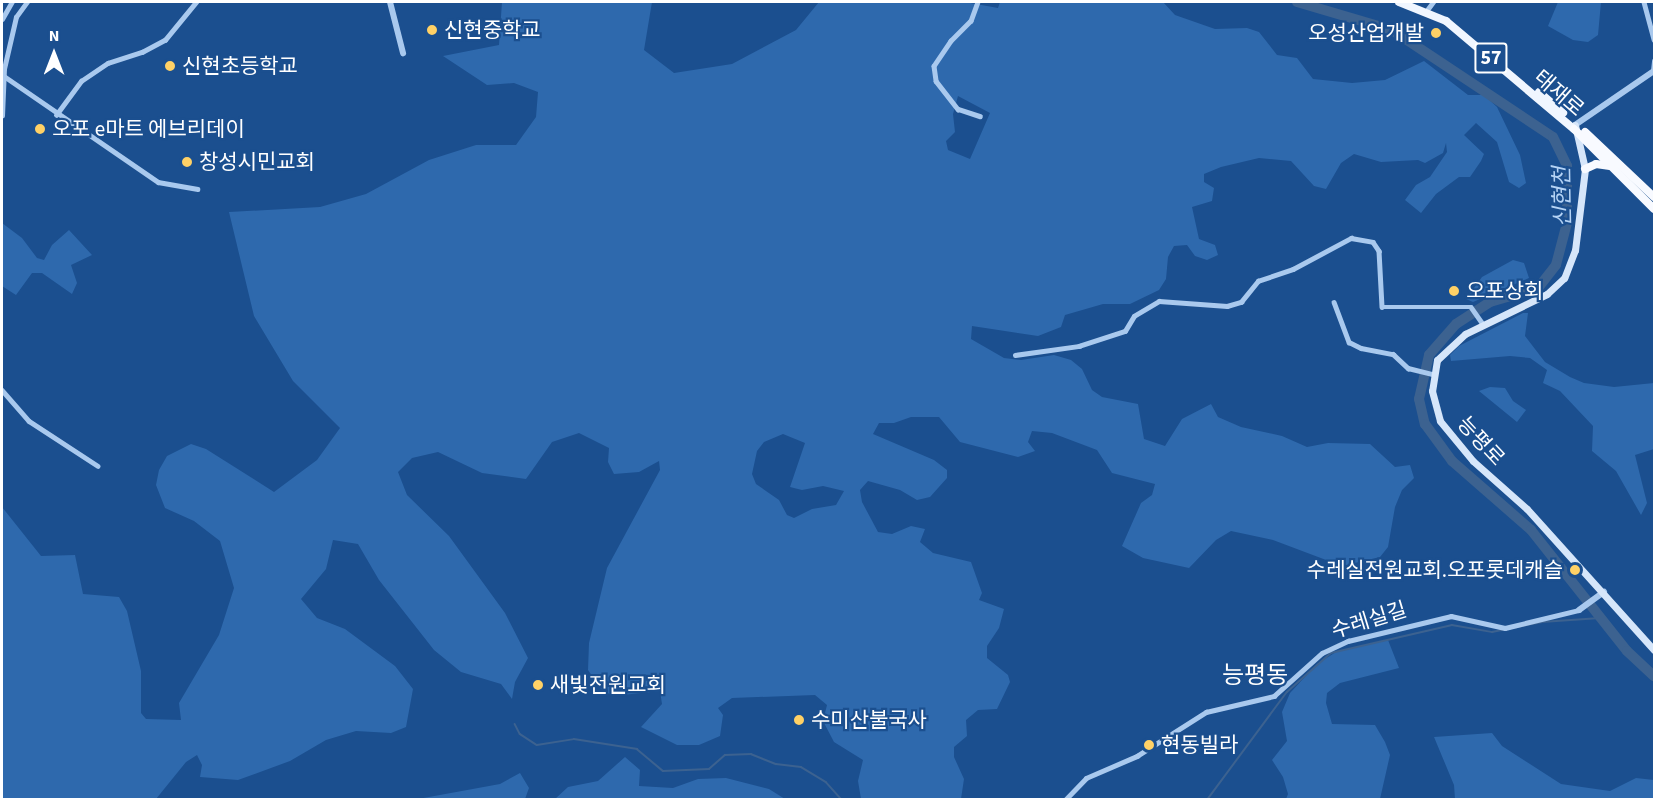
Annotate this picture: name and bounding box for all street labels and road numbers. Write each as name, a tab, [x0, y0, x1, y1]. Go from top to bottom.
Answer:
road number: 57	[1473, 41, 1509, 75]
street label: 태재로	[1529, 64, 1589, 122]
street label: 능평로	[1452, 411, 1510, 471]
street label: 수레실길	[1328, 597, 1410, 643]

